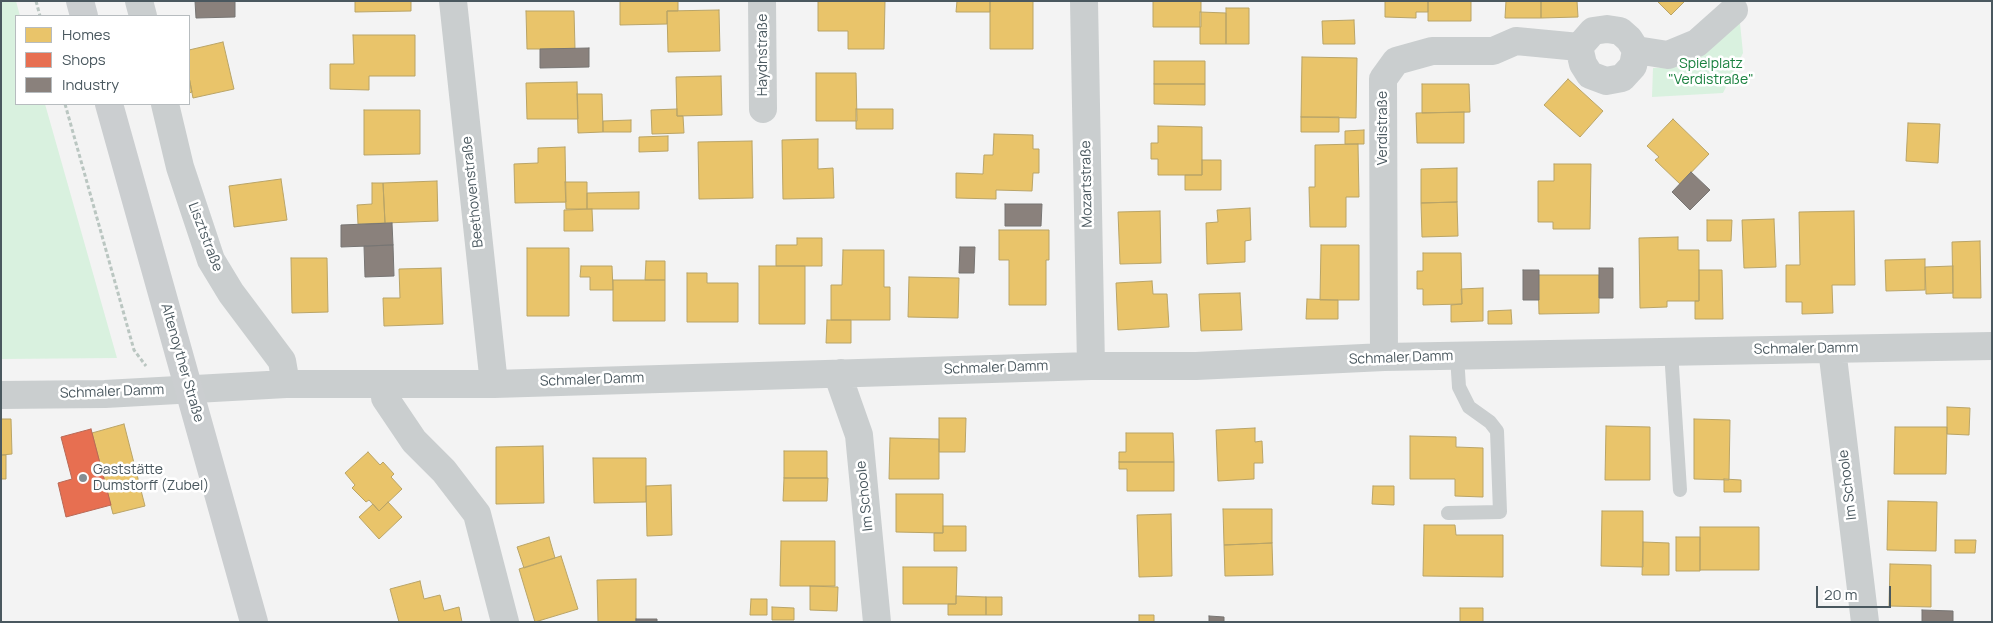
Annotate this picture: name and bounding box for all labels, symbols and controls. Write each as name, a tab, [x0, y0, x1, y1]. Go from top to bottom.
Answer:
street label: Haydnstraße	[755, 14, 771, 96]
legend	[15, 15, 190, 105]
text: Homes	[62, 24, 110, 45]
text: Shops	[62, 49, 106, 70]
park label: Spielplatz "Verdistraße"	[1668, 56, 1754, 88]
text: Industry	[62, 74, 119, 95]
street label: Verdistraße	[1375, 91, 1391, 165]
street label: Beethovenstraße	[459, 135, 487, 249]
street label: Mozartstraße	[1078, 140, 1096, 228]
street label: Lisztstraße	[184, 200, 226, 274]
street label: Altenoyther Straße	[157, 302, 207, 424]
street label: Schmaler Damm	[1754, 340, 1858, 358]
street label: Schmaler Damm	[1348, 348, 1454, 368]
street label: Schmaler Damm	[943, 358, 1049, 378]
street label: Schmaler Damm	[539, 370, 645, 390]
street label: Schmaler Damm	[59, 382, 165, 402]
street label: Im Schoole	[1835, 449, 1861, 521]
street label: Im Schoole	[853, 460, 877, 532]
place label: Gaststätte Dumstorff (Zubel)	[93, 462, 209, 494]
marker: Gaststätte Dumstorff (Zubel)	[77, 472, 89, 484]
scale bar	[1818, 576, 1893, 608]
text: 20 m	[1824, 584, 1857, 605]

